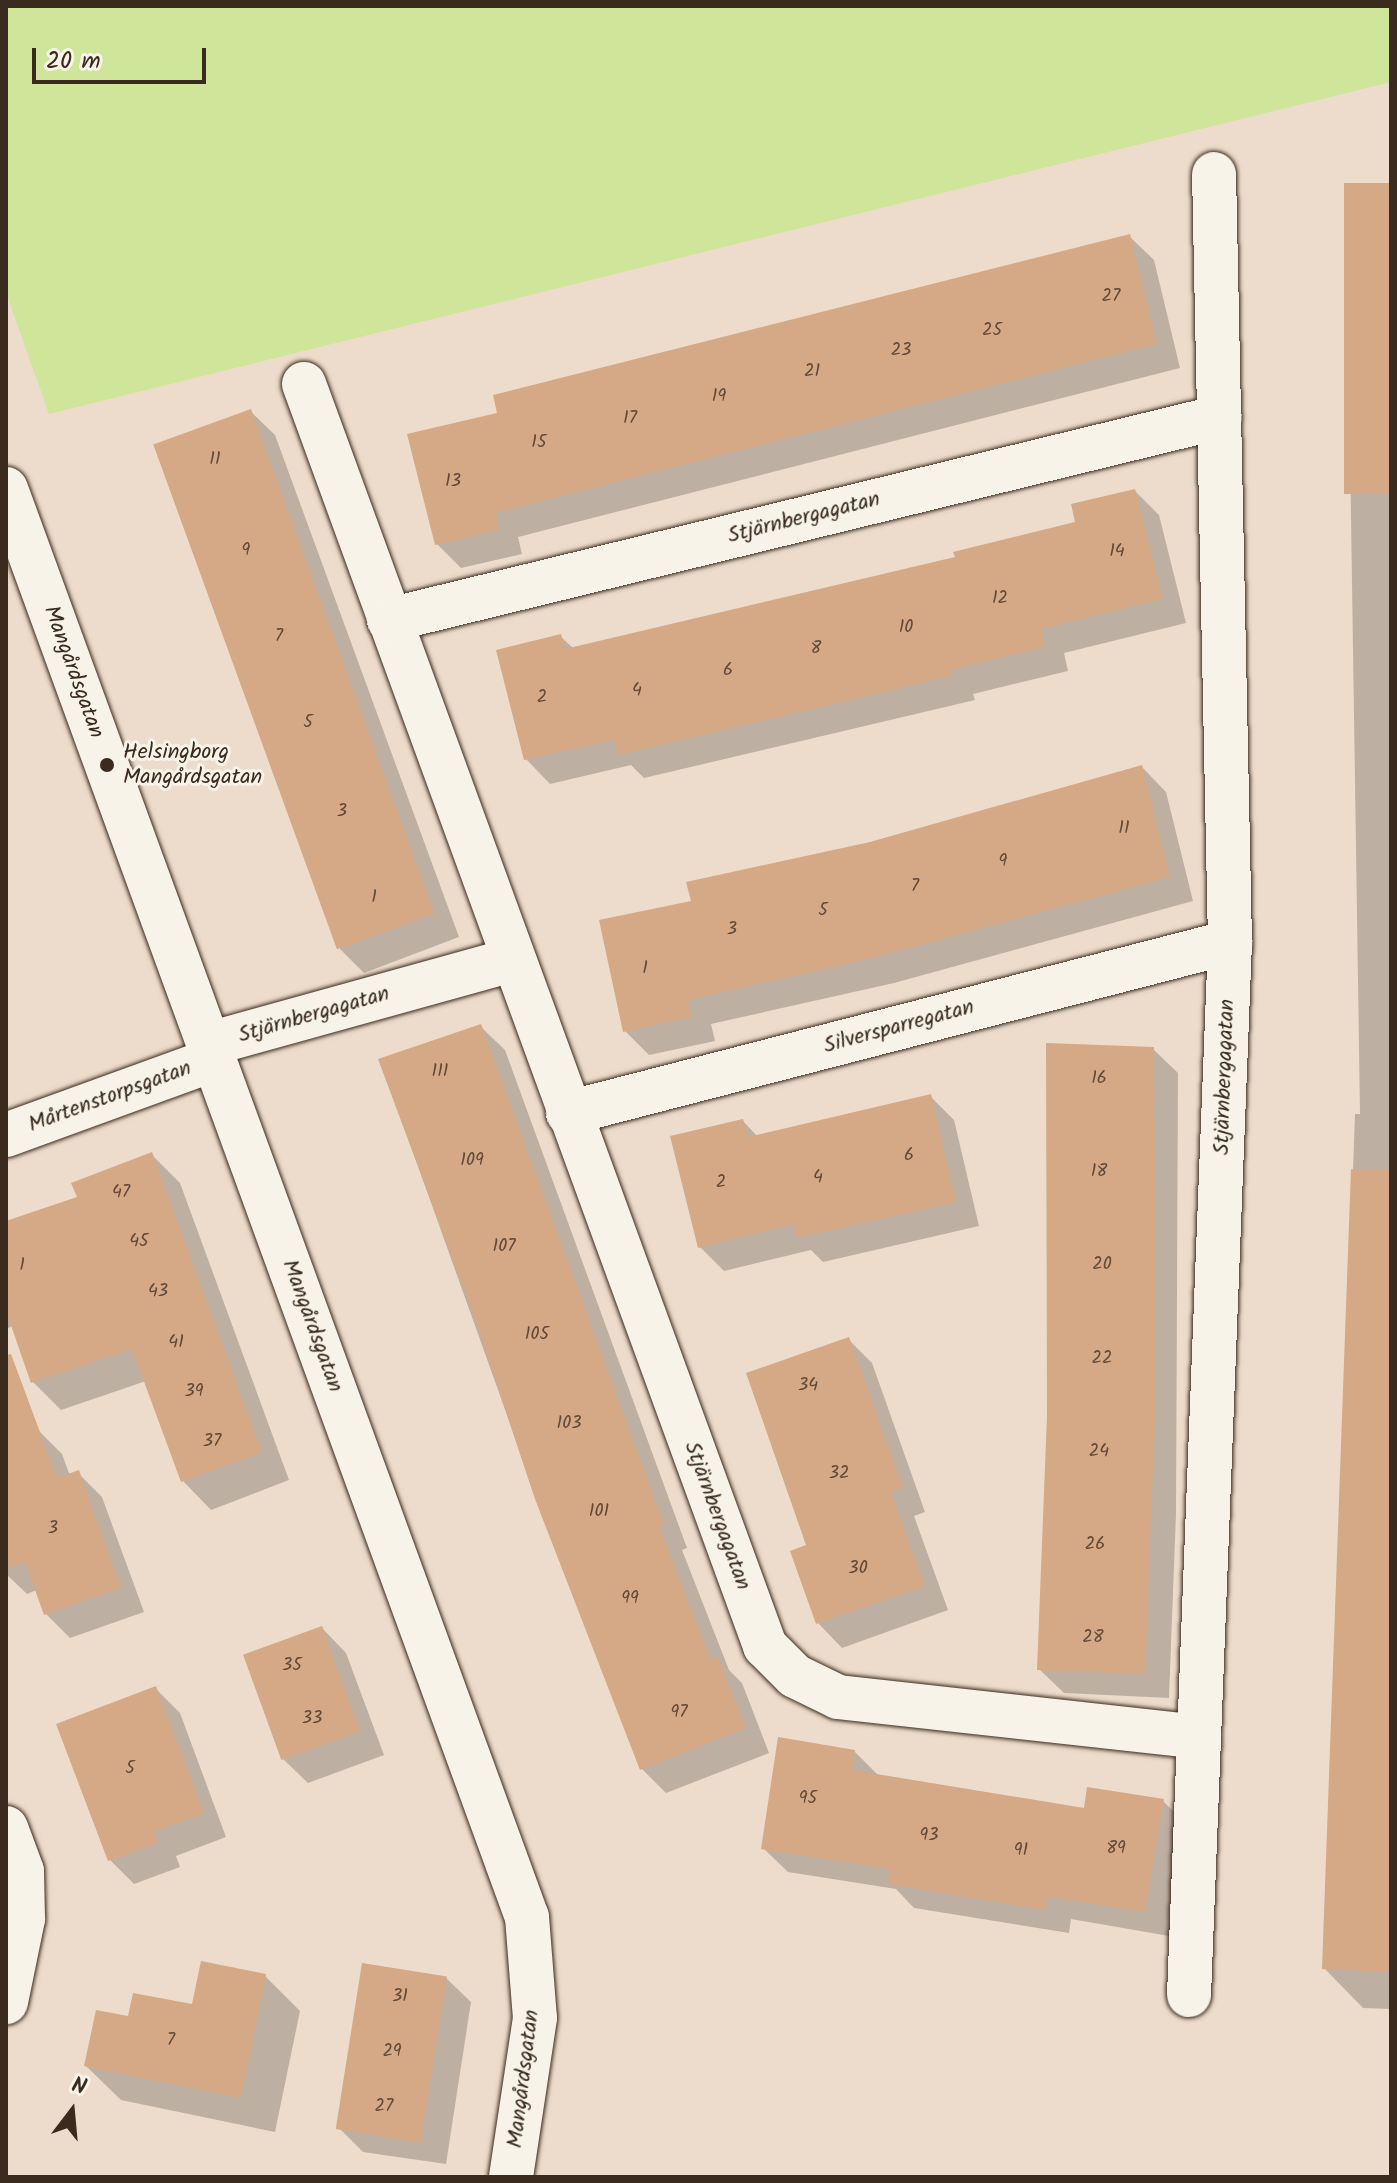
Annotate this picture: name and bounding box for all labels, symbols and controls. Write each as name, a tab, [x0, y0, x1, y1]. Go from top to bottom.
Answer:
scale bar	[36, 32, 210, 82]
text: 20 m	[46, 42, 101, 81]
house number: 27	[1102, 286, 1120, 308]
house number: 25	[982, 320, 1002, 342]
house number: 23	[891, 340, 911, 362]
house number: 21	[804, 361, 820, 383]
house number: 19	[712, 386, 726, 408]
house number: 17	[623, 408, 637, 430]
house number: 15	[531, 432, 547, 454]
house number: 11	[209, 449, 221, 471]
house number: 13	[445, 471, 461, 493]
street label: Stjärnbergagatan	[725, 486, 883, 550]
house number: 9	[242, 540, 250, 562]
house number: 14	[1109, 541, 1125, 563]
house number: 12	[992, 588, 1008, 610]
street label: Mangårdsgatan	[37, 602, 109, 742]
house number: 10	[899, 617, 913, 639]
house number: 7	[275, 626, 283, 648]
house number: 8	[811, 638, 821, 660]
house number: 6	[723, 660, 733, 682]
house number: 4	[632, 680, 642, 702]
house number: 2	[537, 687, 547, 709]
house number: 5	[303, 712, 313, 734]
place label: Helsingborg Mangårdsgatan	[123, 739, 262, 790]
marker: Helsingborg Mangårdsgatan	[98, 756, 116, 774]
house number: 3	[337, 801, 347, 823]
house number: 11	[1118, 818, 1130, 840]
house number: 9	[999, 851, 1007, 873]
house number: 7	[911, 876, 919, 898]
house number: 1	[371, 887, 377, 909]
house number: 5	[818, 900, 828, 922]
house number: 3	[727, 919, 737, 941]
house number: 1	[642, 958, 648, 980]
street label: Stjärnbergagatan	[235, 981, 393, 1049]
street label: Silversparregatan	[821, 994, 977, 1060]
street label: Stjärnbergagatan	[1209, 999, 1241, 1155]
street label: Mårtenstorpsgatan	[25, 1055, 195, 1139]
house number: 111	[432, 1061, 448, 1083]
house number: 16	[1091, 1068, 1107, 1090]
house number: 6	[904, 1145, 914, 1167]
house number: 109	[460, 1150, 484, 1172]
house number: 18	[1091, 1161, 1107, 1183]
house number: 4	[813, 1167, 823, 1189]
house number: 2	[716, 1172, 726, 1194]
house number: 47	[112, 1182, 130, 1204]
house number: 45	[129, 1231, 149, 1253]
house number: 107	[493, 1236, 515, 1258]
house number: 20	[1092, 1254, 1112, 1276]
house number: 1	[19, 1255, 25, 1277]
street label: Mangårdsgatan	[276, 1256, 348, 1396]
house number: 43	[148, 1281, 168, 1303]
house number: 105	[525, 1324, 549, 1346]
house number: 41	[168, 1332, 184, 1354]
house number: 22	[1092, 1348, 1112, 1370]
house number: 34	[798, 1375, 818, 1397]
house number: 39	[184, 1381, 204, 1403]
house number: 103	[557, 1413, 581, 1435]
house number: 37	[203, 1431, 221, 1453]
street label: Stjärnbergagatan	[678, 1438, 756, 1594]
house number: 24	[1089, 1441, 1109, 1463]
house number: 32	[829, 1463, 849, 1485]
house number: 101	[589, 1501, 609, 1523]
house number: 3	[48, 1518, 58, 1540]
house number: 26	[1085, 1534, 1105, 1556]
house number: 30	[848, 1558, 868, 1580]
house number: 99	[621, 1588, 639, 1610]
house number: 28	[1082, 1627, 1104, 1649]
house number: 35	[282, 1655, 302, 1677]
house number: 97	[670, 1702, 688, 1724]
house number: 33	[302, 1708, 322, 1730]
house number: 5	[125, 1758, 135, 1780]
house number: 95	[799, 1788, 817, 1810]
house number: 93	[919, 1825, 939, 1847]
house number: 89	[1106, 1838, 1126, 1860]
house number: 91	[1014, 1840, 1028, 1862]
house number: 31	[392, 1986, 408, 2008]
street label: Mangårdsgatan	[502, 2008, 546, 2150]
house number: 7	[167, 2030, 175, 2052]
house number: 29	[382, 2041, 402, 2063]
text: N	[67, 2069, 90, 2106]
north arrow	[32, 2071, 112, 2151]
house number: 27	[375, 2096, 393, 2118]

